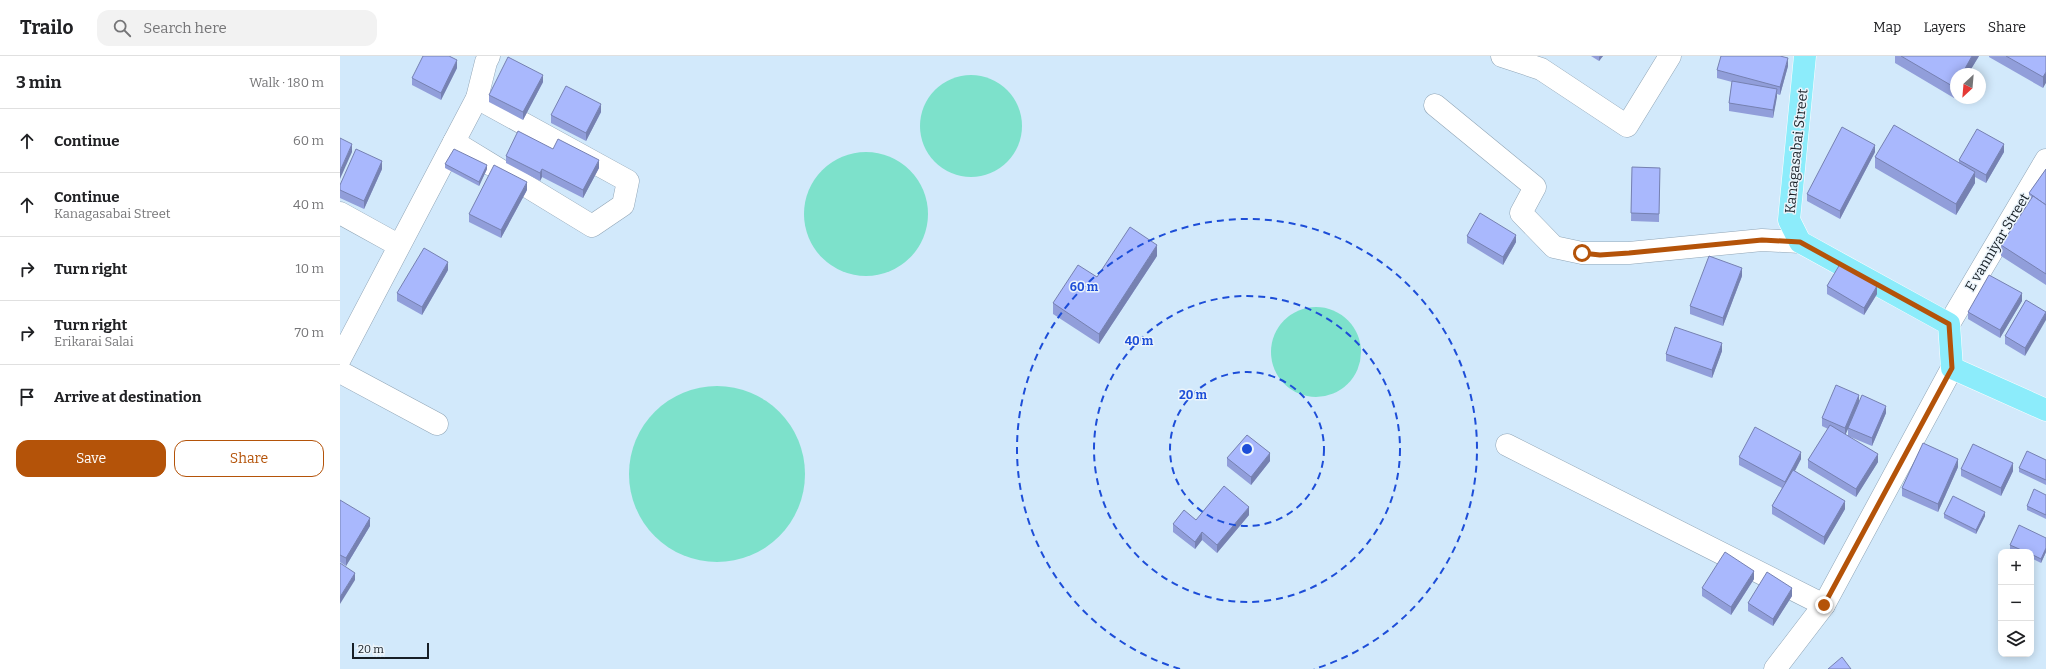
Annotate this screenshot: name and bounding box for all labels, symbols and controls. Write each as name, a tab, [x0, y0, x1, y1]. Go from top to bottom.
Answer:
search box	[97, 10, 377, 46]
text: Trailo	[20, 16, 73, 39]
icon: search	[111, 17, 133, 39]
text: Search here	[143, 19, 227, 37]
text: Map	[1873, 19, 1901, 36]
text: Layers	[1923, 19, 1966, 36]
text: Share	[1988, 19, 2026, 36]
north arrow	[1950, 68, 1986, 104]
text: 3 min	[16, 72, 61, 93]
text: Walk · 180 m	[249, 75, 324, 90]
street label: Kanagasabai Street	[1781, 88, 1812, 214]
icon: ahead	[16, 130, 38, 152]
text: Continue	[54, 132, 120, 150]
text: 60 m	[293, 133, 324, 148]
text: Continue	[54, 188, 120, 206]
street label: E vanniyar Street	[1961, 190, 2033, 294]
icon: ahead	[16, 194, 38, 216]
text: 40 m	[293, 197, 324, 212]
text: Kanagasabai Street	[54, 206, 170, 221]
route start	[1573, 244, 1591, 262]
icon: right	[16, 258, 38, 280]
text: Turn right	[54, 260, 127, 278]
text: 10 m	[295, 261, 324, 276]
text: 60 m	[1070, 280, 1099, 294]
text: Turn right	[54, 316, 127, 334]
icon: right	[16, 322, 38, 344]
text: 70 m	[294, 325, 324, 340]
text: Erikarai Salai	[54, 334, 134, 349]
text: 40 m	[1125, 334, 1154, 348]
icon: arrive	[16, 386, 38, 408]
text: Arrive at destination	[54, 388, 201, 406]
text: 20 m	[1179, 388, 1208, 402]
button: Save	[16, 440, 166, 477]
button: Share	[174, 440, 324, 477]
centre of rings	[1240, 442, 1254, 456]
map controls	[1998, 549, 2034, 657]
button: +	[1998, 549, 2034, 585]
button: −	[1998, 585, 2034, 621]
route end	[1815, 596, 1833, 614]
button: layers	[1998, 621, 2034, 657]
scale bar	[352, 641, 429, 660]
text: 20 m	[358, 643, 384, 656]

